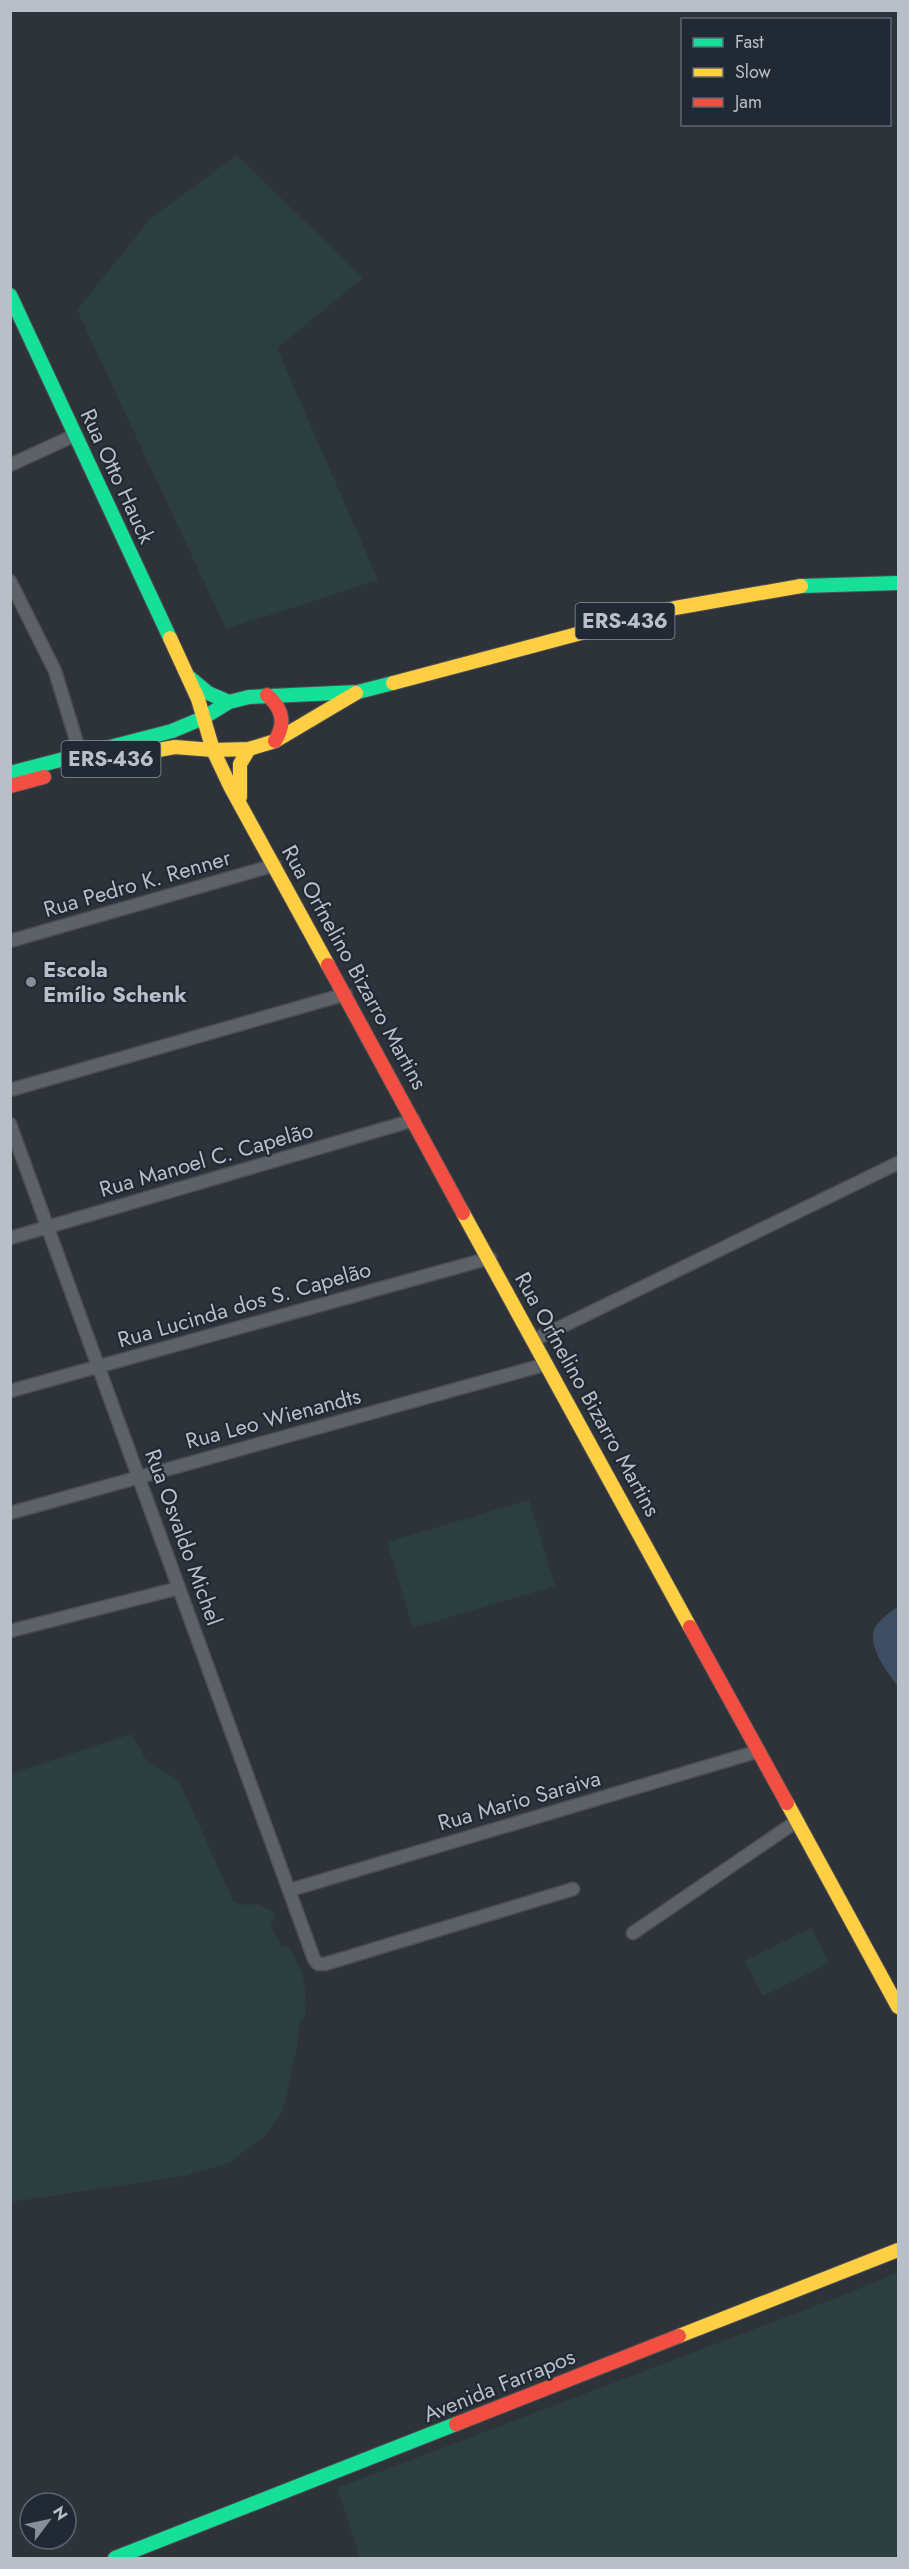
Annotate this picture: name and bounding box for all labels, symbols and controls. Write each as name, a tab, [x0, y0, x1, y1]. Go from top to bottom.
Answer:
legend	[681, 18, 891, 126]
text: Fast	[735, 29, 764, 55]
text: Slow	[735, 59, 772, 85]
text: Jam	[733, 89, 762, 115]
street label: Rua Otto Hauck	[73, 403, 163, 549]
road number: ERS-436	[576, 603, 674, 639]
road number: ERS-436	[62, 741, 160, 777]
street label: Rua Orfnelino Bizarro Martins	[274, 839, 436, 1095]
street label: Rua Pedro K. Renner	[40, 841, 235, 925]
place label: Escola Emílio Schenk	[43, 953, 187, 1010]
marker: Escola Emílio Schenk	[24, 975, 38, 989]
street label: Rua Manoel C. Capelão	[95, 1113, 317, 1205]
street label: Rua Lucinda dos S. Capelão	[114, 1252, 374, 1356]
street label: Rua Orfnelino Bizarro Martins	[507, 1266, 669, 1522]
street label: Rua Leo Wienandts	[182, 1379, 364, 1457]
street label: Rua Osvaldo Michel	[137, 1444, 231, 1630]
street label: Rua Mario Saraiva	[434, 1761, 604, 1839]
street label: Avenida Farrapos	[418, 2340, 580, 2430]
north arrow	[18, 2491, 78, 2551]
text: N	[47, 2502, 73, 2525]

